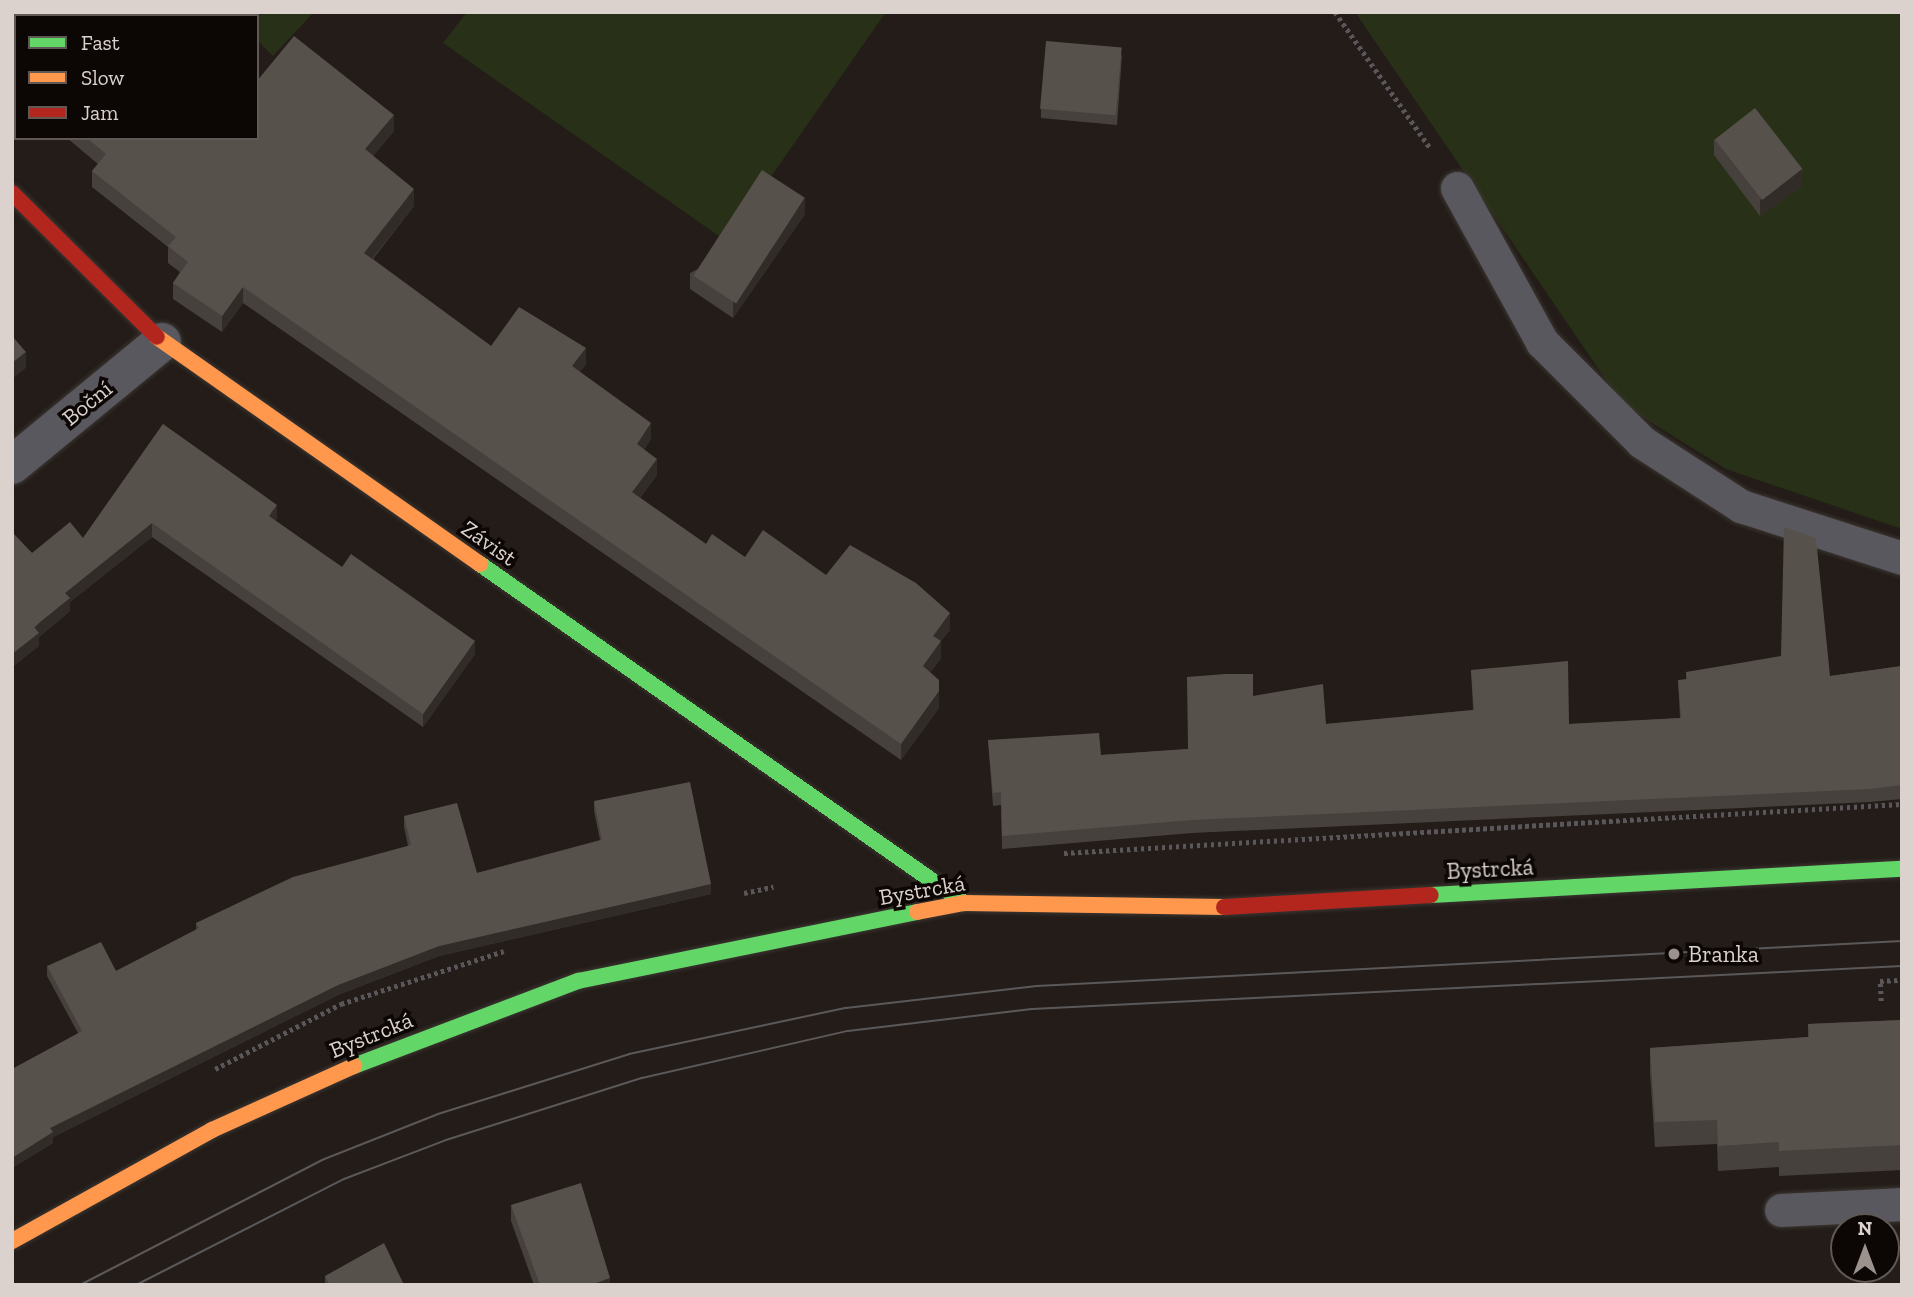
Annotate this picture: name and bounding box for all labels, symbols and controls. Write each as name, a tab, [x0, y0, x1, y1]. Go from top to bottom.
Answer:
legend	[14, 14, 259, 140]
text: Fast	[81, 30, 120, 55]
text: Slow	[81, 65, 124, 90]
text: Jam	[81, 100, 118, 125]
street label: Boční	[57, 375, 117, 431]
street label: Závist	[456, 514, 522, 572]
street label: Bystrcká	[1446, 853, 1534, 885]
street label: Bystrcká	[877, 869, 967, 911]
place label: Branka	[1688, 940, 1759, 968]
marker: Branka	[1666, 946, 1682, 962]
street label: Bystrcká	[325, 1006, 417, 1064]
north arrow	[1830, 1213, 1900, 1283]
text: N	[1858, 1217, 1872, 1240]

